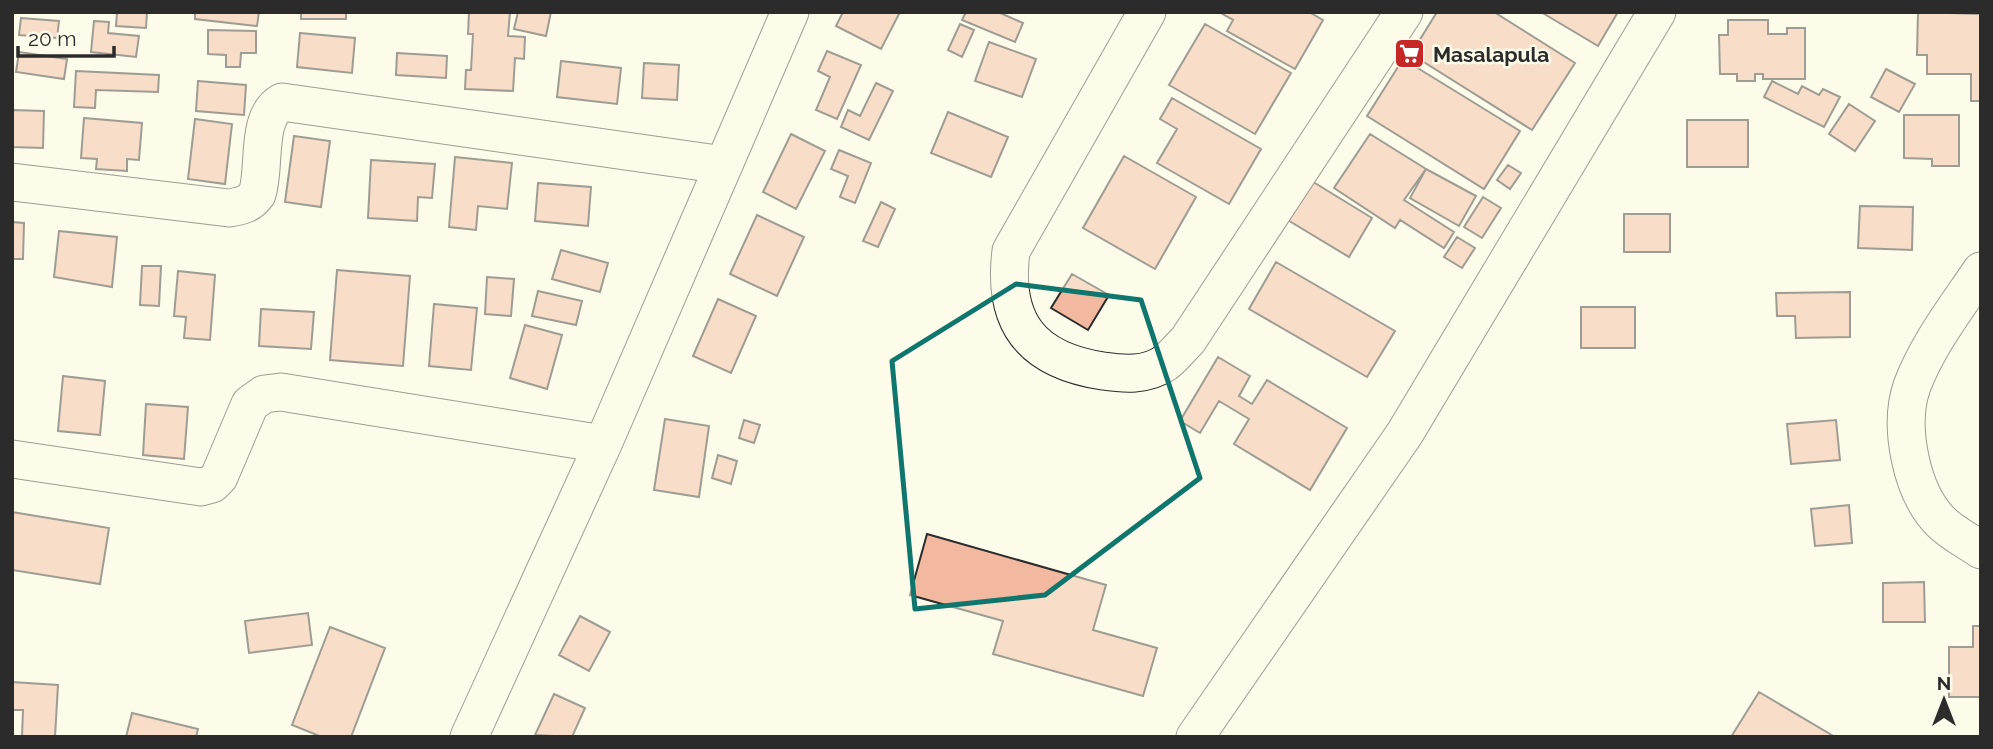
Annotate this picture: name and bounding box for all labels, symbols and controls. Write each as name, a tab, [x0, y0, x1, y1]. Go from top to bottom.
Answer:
scale bar	[18, 14, 114, 58]
text: 20 m	[28, 26, 76, 51]
supermarket icon: Masalapula	[1393, 37, 1427, 71]
place label: Masalapula	[1433, 42, 1549, 67]
north arrow	[1909, 665, 1979, 735]
text: N	[1937, 672, 1951, 694]

